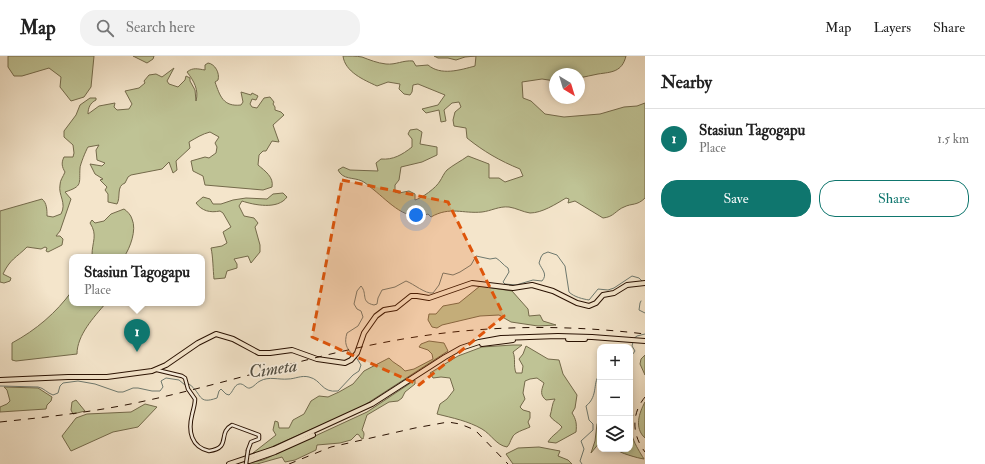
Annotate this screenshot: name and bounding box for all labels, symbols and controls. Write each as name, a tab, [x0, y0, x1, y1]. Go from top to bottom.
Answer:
search box	[80, 10, 360, 46]
text: Map	[20, 16, 56, 40]
icon: search	[94, 17, 116, 39]
text: Search here	[126, 18, 195, 37]
text: Map	[825, 19, 851, 36]
text: Layers	[873, 19, 911, 36]
text: Share	[933, 19, 965, 36]
north arrow	[549, 68, 585, 104]
text: Nearby	[661, 72, 712, 93]
text: Stasiun Tagogapu	[699, 121, 805, 140]
text: 1	[672, 131, 676, 147]
text: 1.5 km	[937, 131, 969, 147]
text: Place	[699, 140, 726, 156]
button: Save	[661, 180, 811, 217]
button: Share	[819, 180, 969, 217]
your location	[406, 205, 426, 225]
popup	[69, 254, 205, 306]
text: Stasiun Tagogapu	[84, 263, 190, 282]
text: Place	[84, 282, 111, 298]
pin: 1	[124, 319, 150, 352]
map controls	[597, 344, 633, 452]
button: +	[597, 344, 633, 380]
water label: Cimeta	[247, 354, 299, 384]
button: −	[597, 380, 633, 416]
button: layers	[597, 416, 633, 452]

